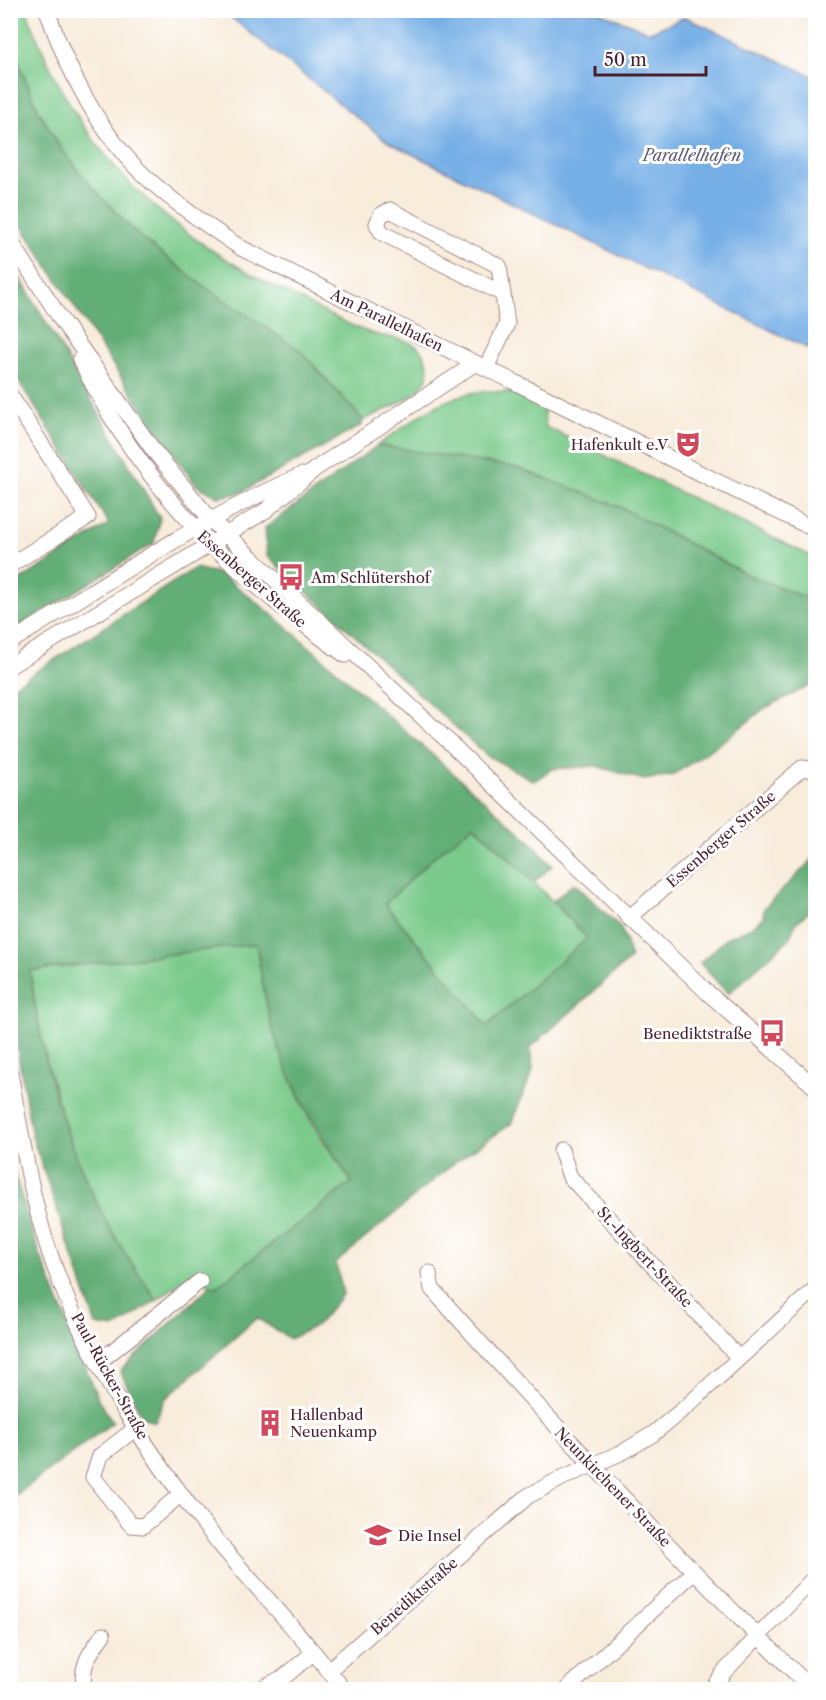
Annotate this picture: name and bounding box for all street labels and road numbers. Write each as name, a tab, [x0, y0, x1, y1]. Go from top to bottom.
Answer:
street label: Am Parallelhafen	[327, 284, 447, 356]
street label: Essenberger Straße	[194, 526, 310, 632]
street label: Essenberger Straße	[663, 786, 779, 892]
street label: St.-Ingbert-Straße	[593, 1203, 697, 1311]
street label: Paul-Rücker-Straße	[67, 1309, 153, 1443]
street label: Neunkirchener Straße	[551, 1423, 675, 1551]
street label: Benediktstraße	[367, 1553, 461, 1639]

